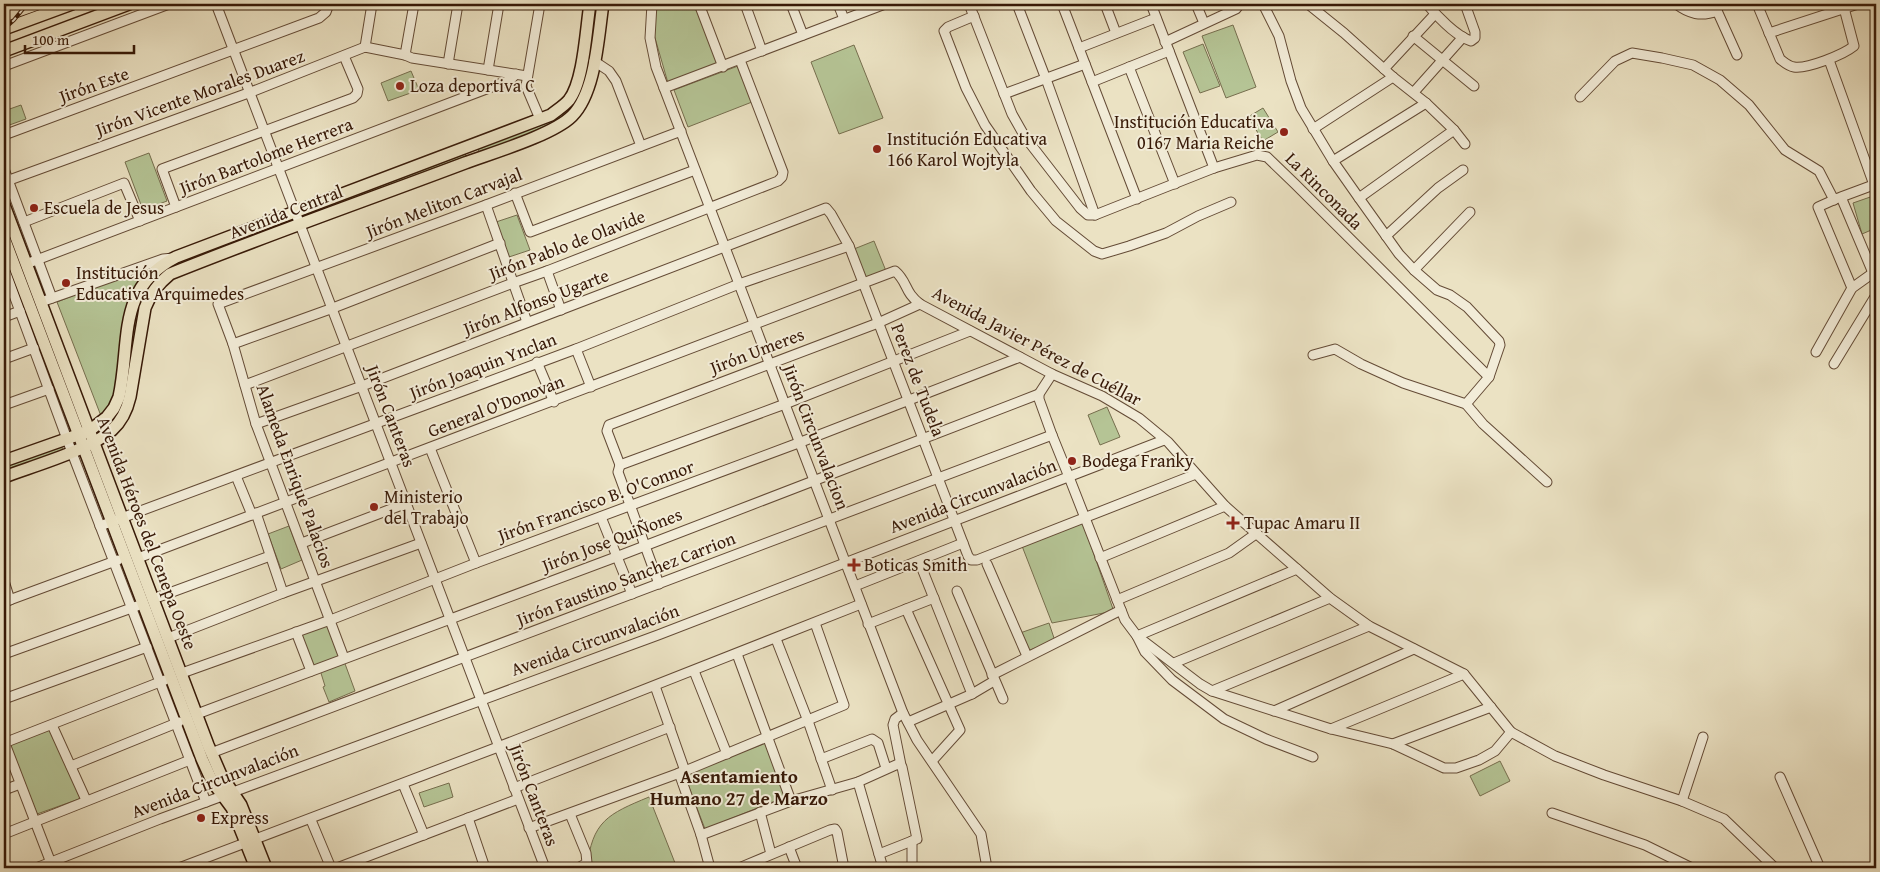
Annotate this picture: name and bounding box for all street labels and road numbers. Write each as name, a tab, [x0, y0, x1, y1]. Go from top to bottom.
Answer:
street label: Jirón Vicente Morales Duarez	[90, 42, 308, 144]
street label: Jirón Este	[53, 59, 132, 110]
street label: Jirón Bartolome Herrera	[173, 110, 357, 202]
street label: La Rinconada	[1279, 146, 1370, 236]
street label: Jirón Meliton Carvajal	[360, 160, 526, 246]
street label: Avenida Central	[225, 177, 347, 246]
street label: Jirón Pablo de Olavide	[483, 202, 649, 287]
street label: Jirón Alfonso Ugarte	[457, 261, 613, 342]
street label: Avenida Javier Pérez de Cuéllar	[928, 279, 1147, 413]
street label: Perez de Tudela	[885, 319, 953, 441]
street label: Jirón Umeres	[704, 320, 808, 382]
street label: Jirón Joaquin Ynclan	[404, 325, 560, 407]
street label: Jirón Circunvalacion	[776, 358, 857, 514]
street label: Jirón Canteras	[359, 359, 423, 471]
street label: General O'Donovan	[424, 367, 568, 444]
street label: Alameda Enrique Palacios	[250, 380, 341, 572]
street label: Avenida Héroes del Cenepa Oeste	[90, 412, 204, 653]
street label: Avenida Circunvalación	[885, 451, 1060, 540]
street label: Jirón Francisco B. O'Connor	[492, 452, 698, 549]
street label: Jirón Jose QuiÑones	[536, 500, 686, 579]
street label: Jirón Faustino Sanchez Carrion	[511, 524, 739, 634]
street label: Avenida Circunvalación	[507, 597, 683, 682]
street label: Avenida Circunvalación	[127, 736, 302, 825]
street label: Jirón Canteras	[502, 738, 566, 850]

